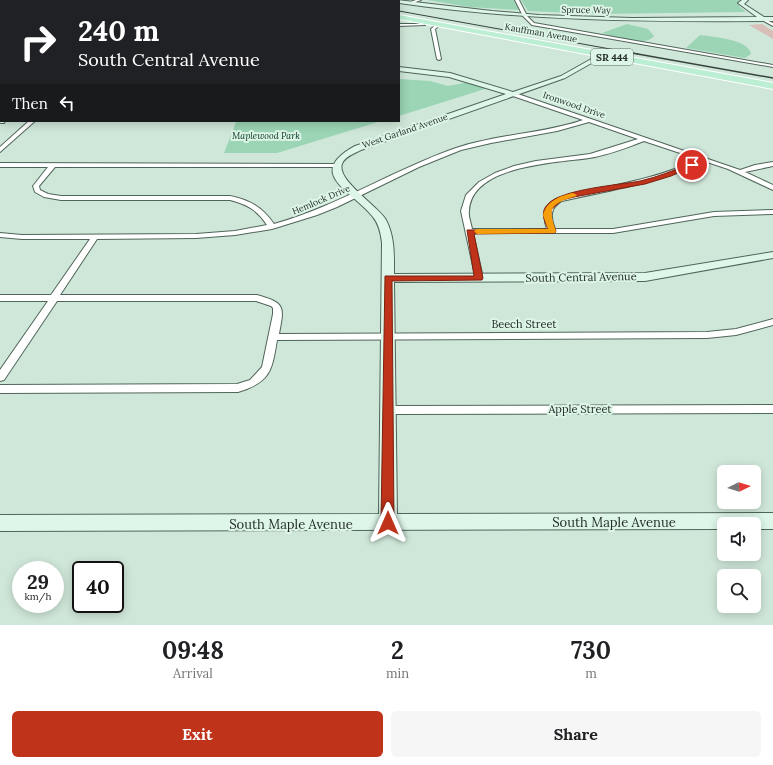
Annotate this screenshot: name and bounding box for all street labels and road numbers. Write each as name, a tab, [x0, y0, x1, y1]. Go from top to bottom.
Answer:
street label: Spruce Way	[561, 4, 611, 15]
street label: Kauffman Avenue	[504, 21, 578, 44]
road number: SR 444	[591, 49, 633, 65]
street label: Ironwood Drive	[542, 89, 607, 120]
street label: West Garland Avenue	[361, 111, 449, 150]
street label: Hemlock Drive	[290, 182, 352, 217]
street label: South Central Avenue	[525, 269, 637, 285]
street label: Beech Street	[491, 317, 557, 331]
street label: Apple Street	[547, 402, 612, 416]
street label: South Maple Avenue	[552, 514, 676, 531]
street label: South Maple Avenue	[229, 516, 353, 533]

